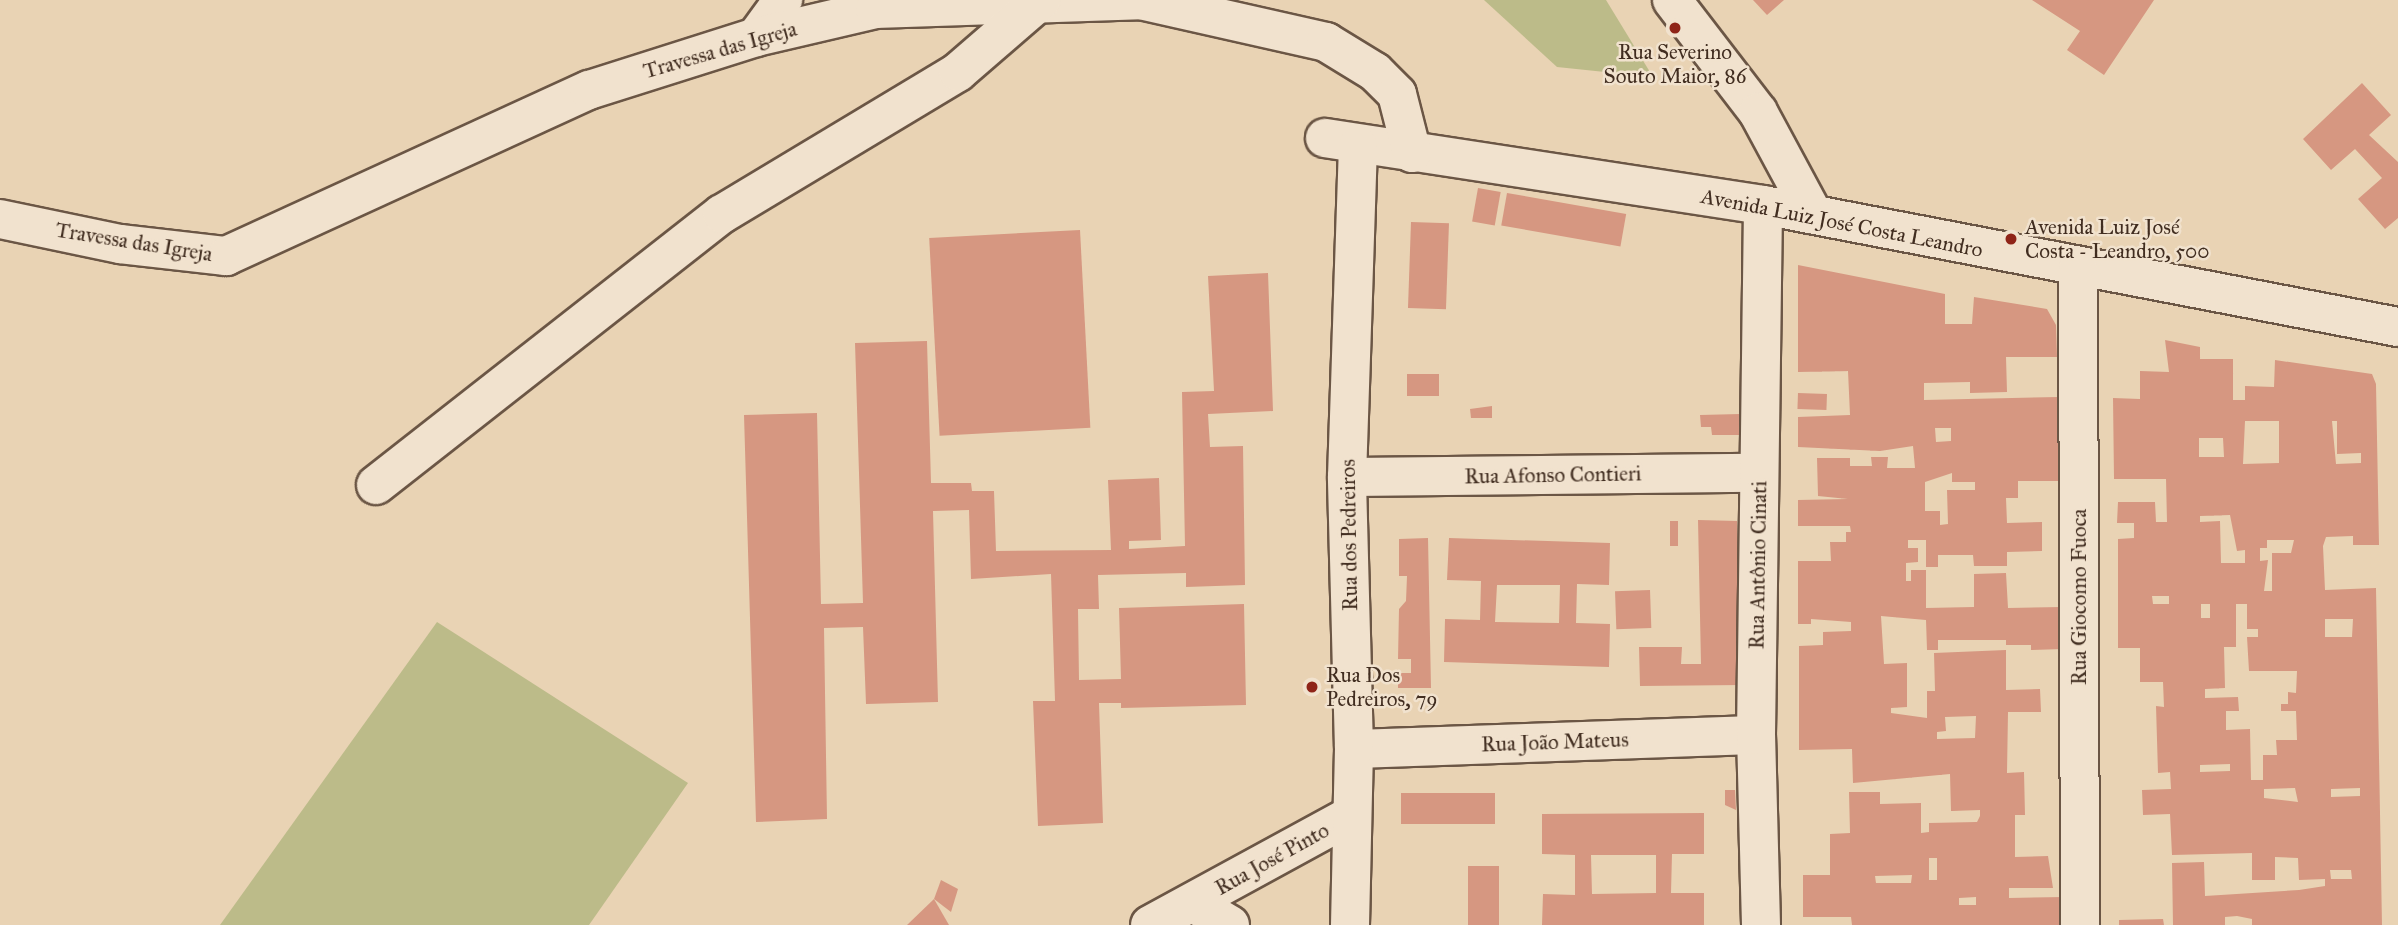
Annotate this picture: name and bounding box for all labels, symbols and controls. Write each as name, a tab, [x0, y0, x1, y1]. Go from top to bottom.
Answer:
street label: Travessa das Igreja	[640, 16, 800, 84]
marker: Rua Severino Souto Maior, 86	[1667, 20, 1683, 36]
place label: Rua Severino Souto Maior, 86	[1604, 39, 1746, 89]
street label: Avenida Luiz José Costa Leandro	[1699, 183, 1985, 263]
place label: Avenida Luiz José Costa - Leandro, 500	[2025, 214, 2209, 264]
street label: Travessa das Igreja	[54, 217, 214, 267]
marker: Avenida Luiz José Costa - Leandro, 500	[2003, 231, 2019, 247]
street label: Rua dos Pedreiros	[1335, 459, 1363, 611]
street label: Rua Afonso Contieri	[1464, 461, 1642, 489]
street label: Rua Antônio Cinati	[1744, 481, 1772, 649]
street label: Rua Giocomo Fuoca	[2066, 509, 2092, 685]
place label: Rua Dos Pedreiros, 79	[1326, 662, 1438, 712]
marker: Rua Dos Pedreiros, 79	[1304, 679, 1320, 695]
street label: Rua João Mateus	[1481, 727, 1629, 757]
street label: Rua José Pinto	[1211, 817, 1333, 901]

